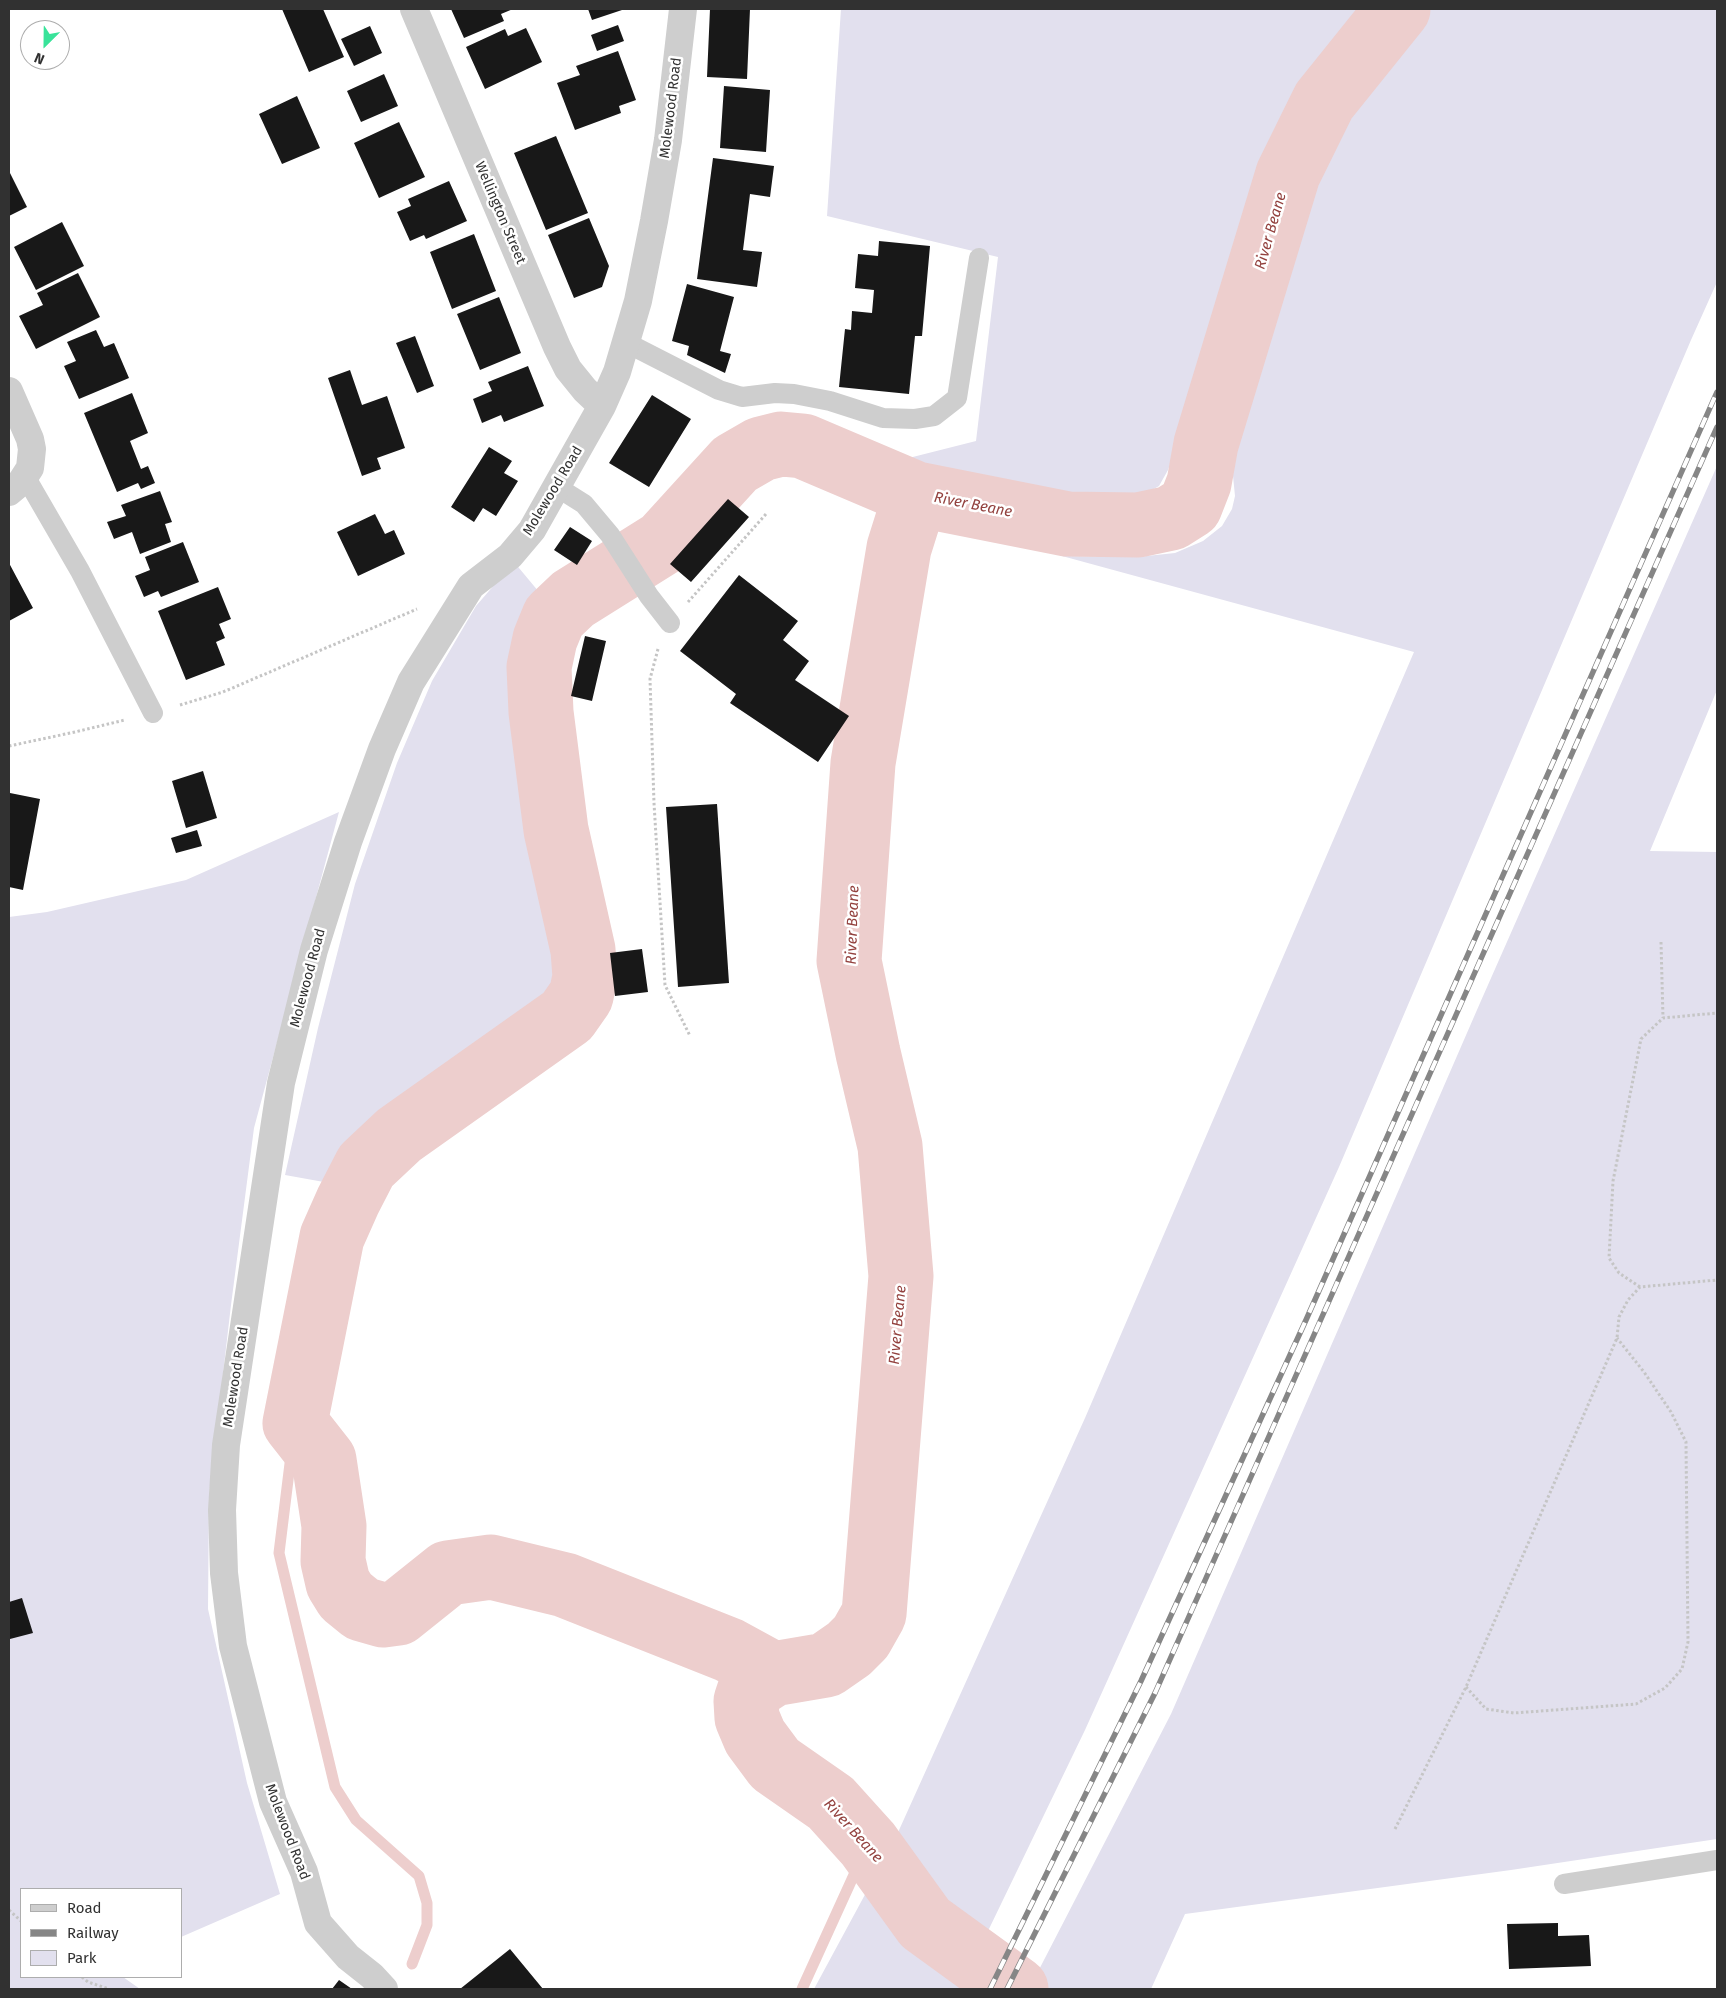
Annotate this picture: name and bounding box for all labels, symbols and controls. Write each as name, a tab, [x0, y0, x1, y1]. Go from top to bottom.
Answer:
north arrow	[20, 20, 70, 70]
text: N	[32, 49, 47, 68]
street label: Molewood Road	[656, 57, 686, 159]
street label: Wellington Street	[471, 159, 529, 267]
water label: River Beane	[1251, 190, 1291, 272]
street label: Molewood Road	[520, 443, 586, 539]
water label: River Beane	[932, 489, 1014, 521]
water label: River Beane	[843, 885, 863, 965]
street label: Molewood Road	[287, 927, 329, 1029]
water label: River Beane	[886, 1285, 910, 1365]
street label: Molewood Road	[220, 1326, 252, 1428]
street label: Molewood Road	[261, 1782, 313, 1882]
water label: River Beane	[820, 1795, 886, 1867]
legend	[20, 1888, 182, 1978]
text: Road	[67, 1899, 102, 1917]
text: Railway	[67, 1924, 119, 1942]
text: Park	[67, 1949, 97, 1967]

